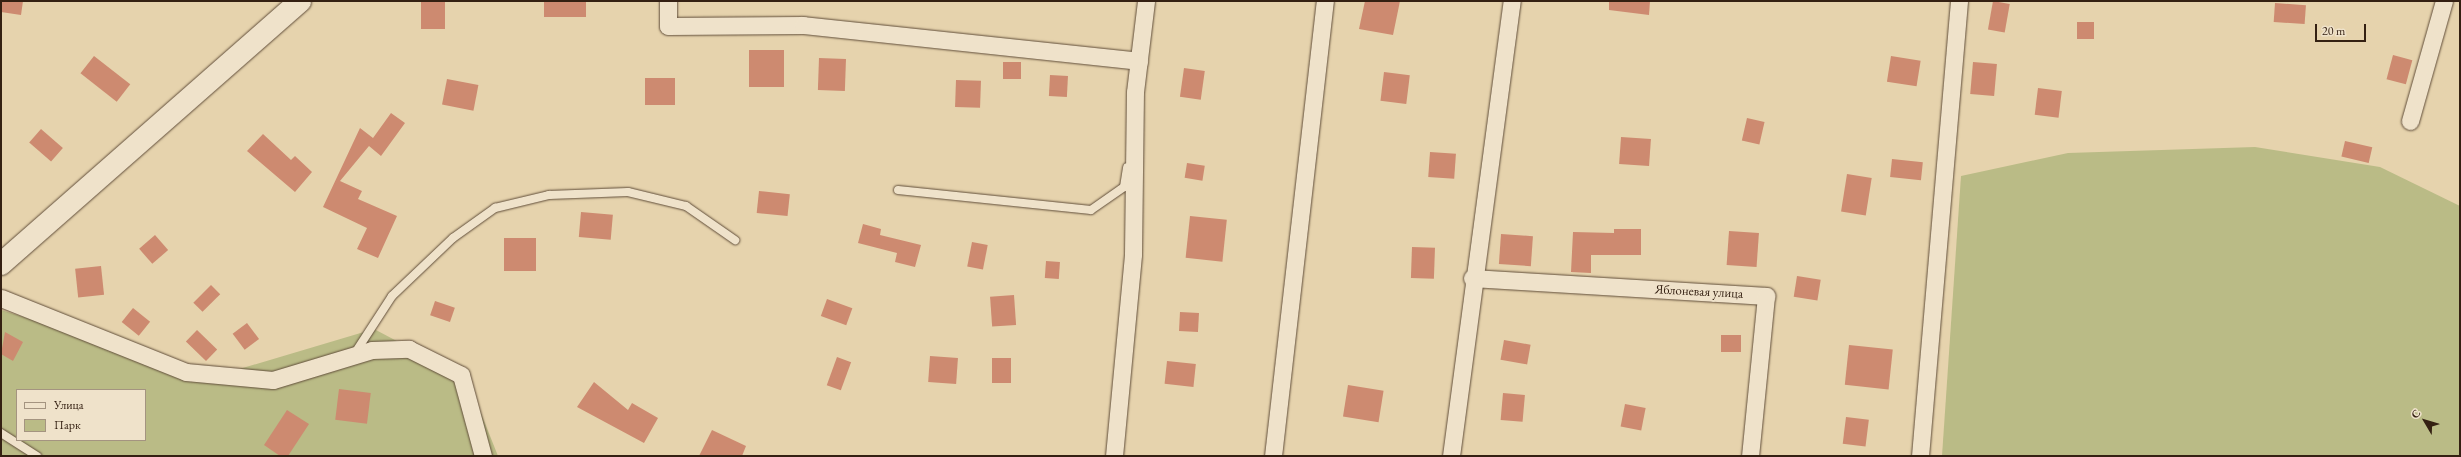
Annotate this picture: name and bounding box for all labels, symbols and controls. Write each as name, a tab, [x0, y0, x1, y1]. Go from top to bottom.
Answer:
scale bar	[2317, 16, 2368, 42]
text: 20 m	[2322, 23, 2345, 39]
street label: Яблоневая улица	[1654, 282, 1744, 302]
legend	[16, 389, 146, 441]
text: Улица	[54, 397, 84, 413]
north arrow	[2405, 401, 2445, 441]
text: С	[2408, 406, 2423, 421]
text: Парк	[54, 417, 81, 433]

